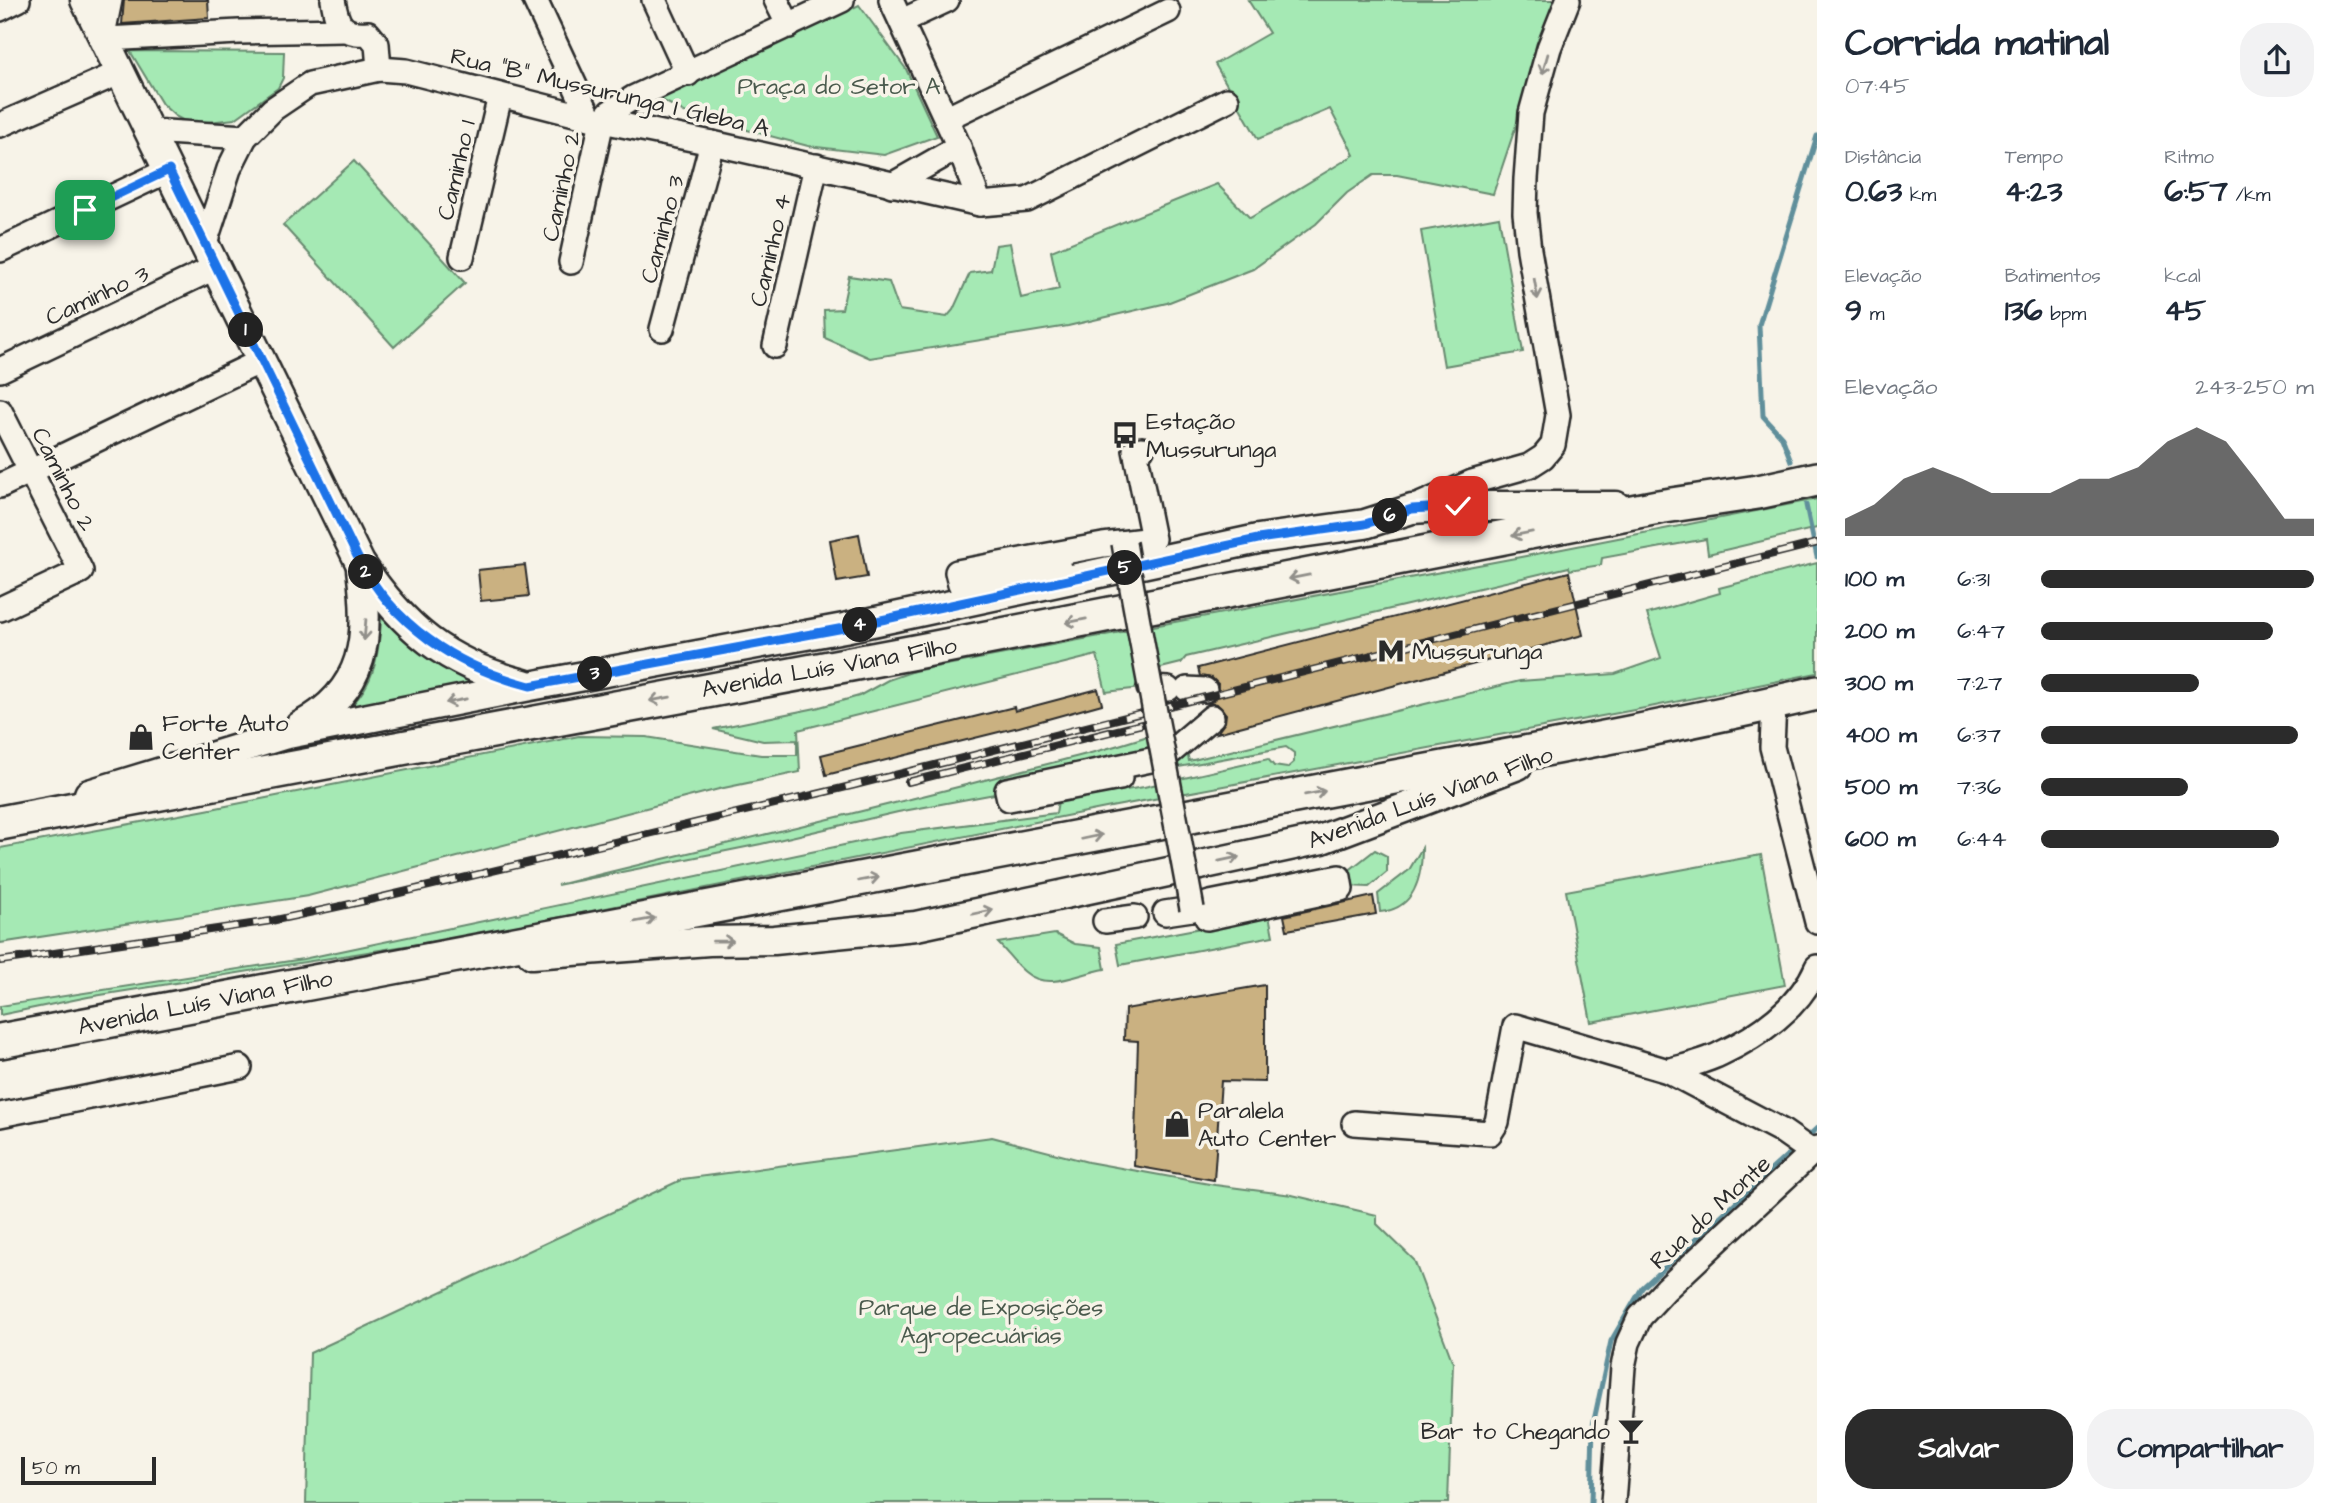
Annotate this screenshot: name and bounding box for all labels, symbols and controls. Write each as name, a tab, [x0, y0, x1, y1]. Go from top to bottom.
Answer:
text: Corrida matinal	[1845, 18, 2109, 70]
button: share	[2240, 23, 2314, 97]
street label: Rua "B" Mussurunga I Gleba A	[447, 40, 773, 147]
one-way arrow	[1537, 53, 1550, 75]
park label: Praça do Setor A	[737, 70, 941, 104]
text: 07:45	[1845, 70, 1909, 102]
street label: Caminho 1	[429, 117, 485, 224]
street label: Caminho 2	[534, 128, 590, 245]
text: Distância	[1845, 144, 1921, 171]
text: Tempo	[2005, 144, 2063, 171]
text: Ritmo	[2164, 144, 2214, 171]
street label: Caminho 3	[632, 171, 694, 287]
text: 0.63	[1845, 171, 1902, 213]
text: 4:23	[2005, 171, 2063, 213]
text: 6:57	[2164, 171, 2228, 213]
pin	[55, 180, 115, 240]
text: km	[1902, 182, 1936, 209]
text: /km	[2228, 182, 2271, 209]
street label: Caminho 4	[741, 190, 800, 310]
icon: arrive	[66, 191, 104, 229]
street label: Caminho 3	[40, 257, 155, 335]
text: Elevação	[1845, 263, 1921, 290]
text: Batimentos	[2005, 263, 2101, 290]
text: kcal	[2164, 263, 2201, 290]
one-way arrow	[1530, 277, 1543, 300]
text: 9	[1845, 290, 1862, 332]
text: 136	[2005, 290, 2043, 332]
text: 45	[2164, 290, 2206, 332]
text: m	[1862, 301, 1885, 328]
text: bpm	[2043, 301, 2086, 328]
pin: 1	[229, 312, 264, 348]
text: 1	[244, 316, 247, 343]
text: Elevação	[1845, 371, 1938, 403]
text: 243–250 m	[2195, 371, 2314, 403]
place label: Estação Mussurunga	[1146, 405, 1276, 468]
bus stop icon: Estação Mussurunga	[1110, 420, 1140, 450]
street label: Caminho 2	[22, 422, 104, 537]
pin	[1428, 476, 1488, 536]
icon: check	[1439, 487, 1477, 525]
pin: 6	[1372, 498, 1408, 534]
text: 6	[1384, 502, 1395, 529]
one-way arrow	[1511, 527, 1534, 541]
pin: 5	[1108, 550, 1142, 586]
pin: 2	[348, 554, 384, 590]
text: 5	[1118, 554, 1131, 581]
text: 2	[360, 558, 371, 585]
text: 100 m	[1845, 563, 1904, 595]
text: 6:31	[1957, 563, 1990, 595]
one-way arrow	[1288, 571, 1311, 584]
pin: 4	[842, 608, 878, 642]
text: 4	[853, 611, 866, 638]
one-way arrow	[1065, 614, 1088, 628]
text: 200 m	[1845, 615, 1914, 647]
text: 6:47	[1957, 615, 2005, 647]
one-way arrow	[358, 619, 371, 641]
street label: Avenida Luís Viana Filho	[699, 629, 960, 707]
place label: Mussurunga	[1412, 635, 1542, 670]
metro station icon: Mussurunga	[1376, 636, 1406, 666]
pin: 3	[578, 656, 612, 692]
text: 3	[590, 660, 599, 687]
text: 300 m	[1845, 667, 1913, 699]
text: 7:27	[1957, 667, 2002, 699]
one-way arrow	[649, 692, 672, 706]
one-way arrow	[445, 694, 468, 708]
place label: Forte Auto Center	[162, 707, 289, 769]
text: 400 m	[1845, 719, 1917, 751]
text: 6:37	[1957, 719, 2001, 751]
shop icon: Forte Auto Center	[126, 722, 156, 752]
street label: Avenida Luís Viana Filho	[1303, 738, 1558, 858]
text: 500 m	[1845, 771, 1917, 803]
text: 7:36	[1957, 771, 2001, 803]
one-way arrow	[1304, 785, 1326, 799]
text: 600 m	[1845, 823, 1916, 855]
text: 6:44	[1957, 823, 2007, 855]
one-way arrow	[1080, 829, 1103, 843]
one-way arrow	[1217, 852, 1240, 866]
one-way arrow	[857, 871, 880, 885]
one-way arrow	[971, 904, 994, 918]
one-way arrow	[633, 913, 656, 926]
one-way arrow	[712, 934, 735, 947]
street label: Avenida Luís Viana Filho	[75, 962, 336, 1044]
place label: Paralela Auto Center	[1198, 1094, 1336, 1156]
shop icon: Paralela Auto Center	[1162, 1109, 1192, 1139]
street label: Rua do Monte	[1643, 1148, 1779, 1278]
park label: Parque de Exposições Agropecuárias	[859, 1291, 1103, 1354]
button: Salvar	[1845, 1409, 2073, 1489]
button: Compartilhar	[2087, 1409, 2314, 1489]
place label: Bar to Chegando	[1421, 1415, 1611, 1450]
bar icon: Bar to Chegando	[1616, 1416, 1646, 1446]
scale bar	[21, 1454, 156, 1486]
text: 50 m	[32, 1455, 80, 1482]

